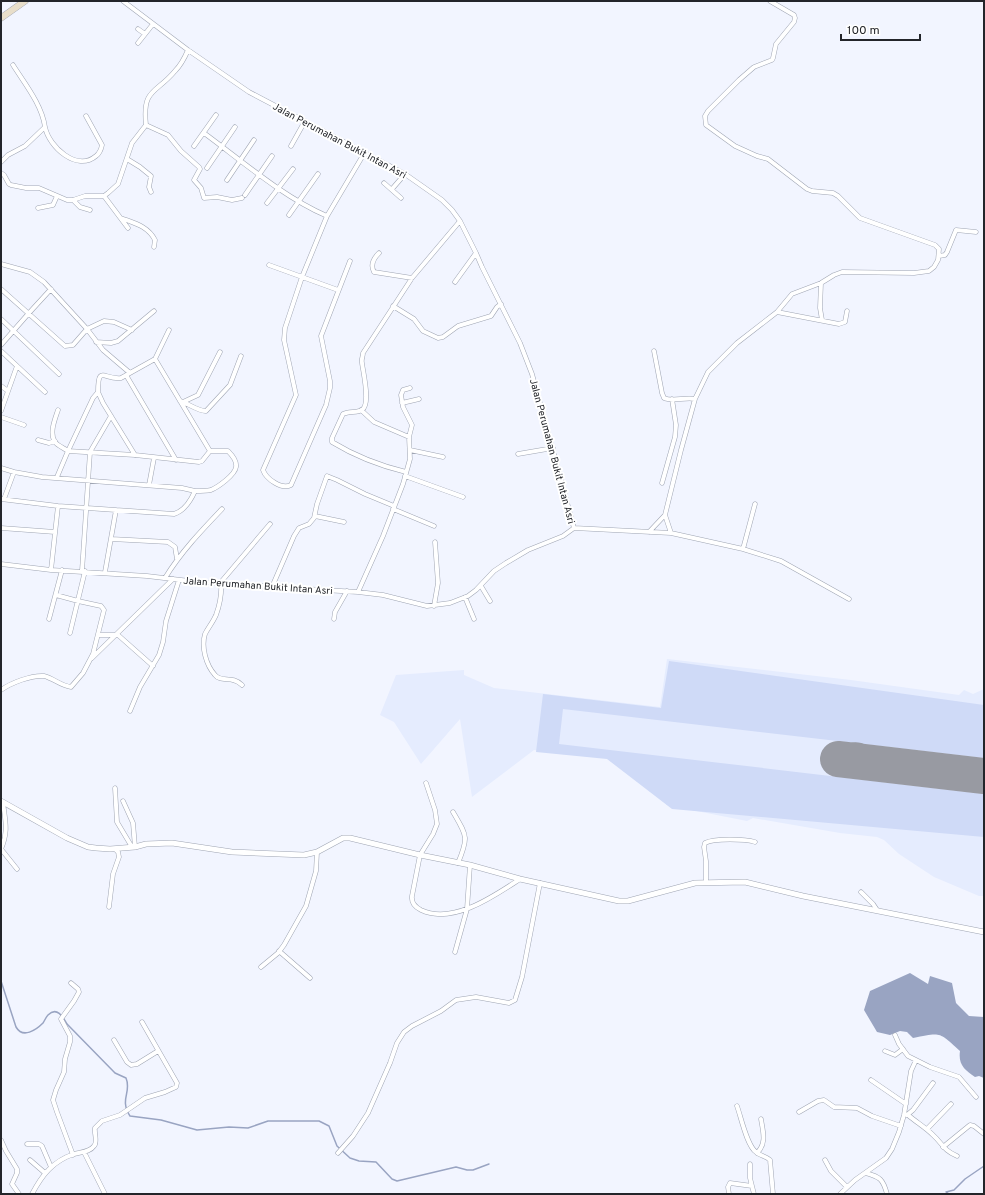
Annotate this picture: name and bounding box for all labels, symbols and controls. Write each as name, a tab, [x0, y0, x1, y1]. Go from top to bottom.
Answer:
scale bar	[841, 16, 920, 42]
text: 100 m	[847, 23, 880, 39]
street label: Jalan Perumahan Bukit Intan Asri	[270, 100, 408, 182]
street label: Jalan Perumahan Bukit Intan Asri	[526, 377, 577, 525]
street label: Jalan Perumahan Bukit Intan Asri	[183, 575, 333, 598]

